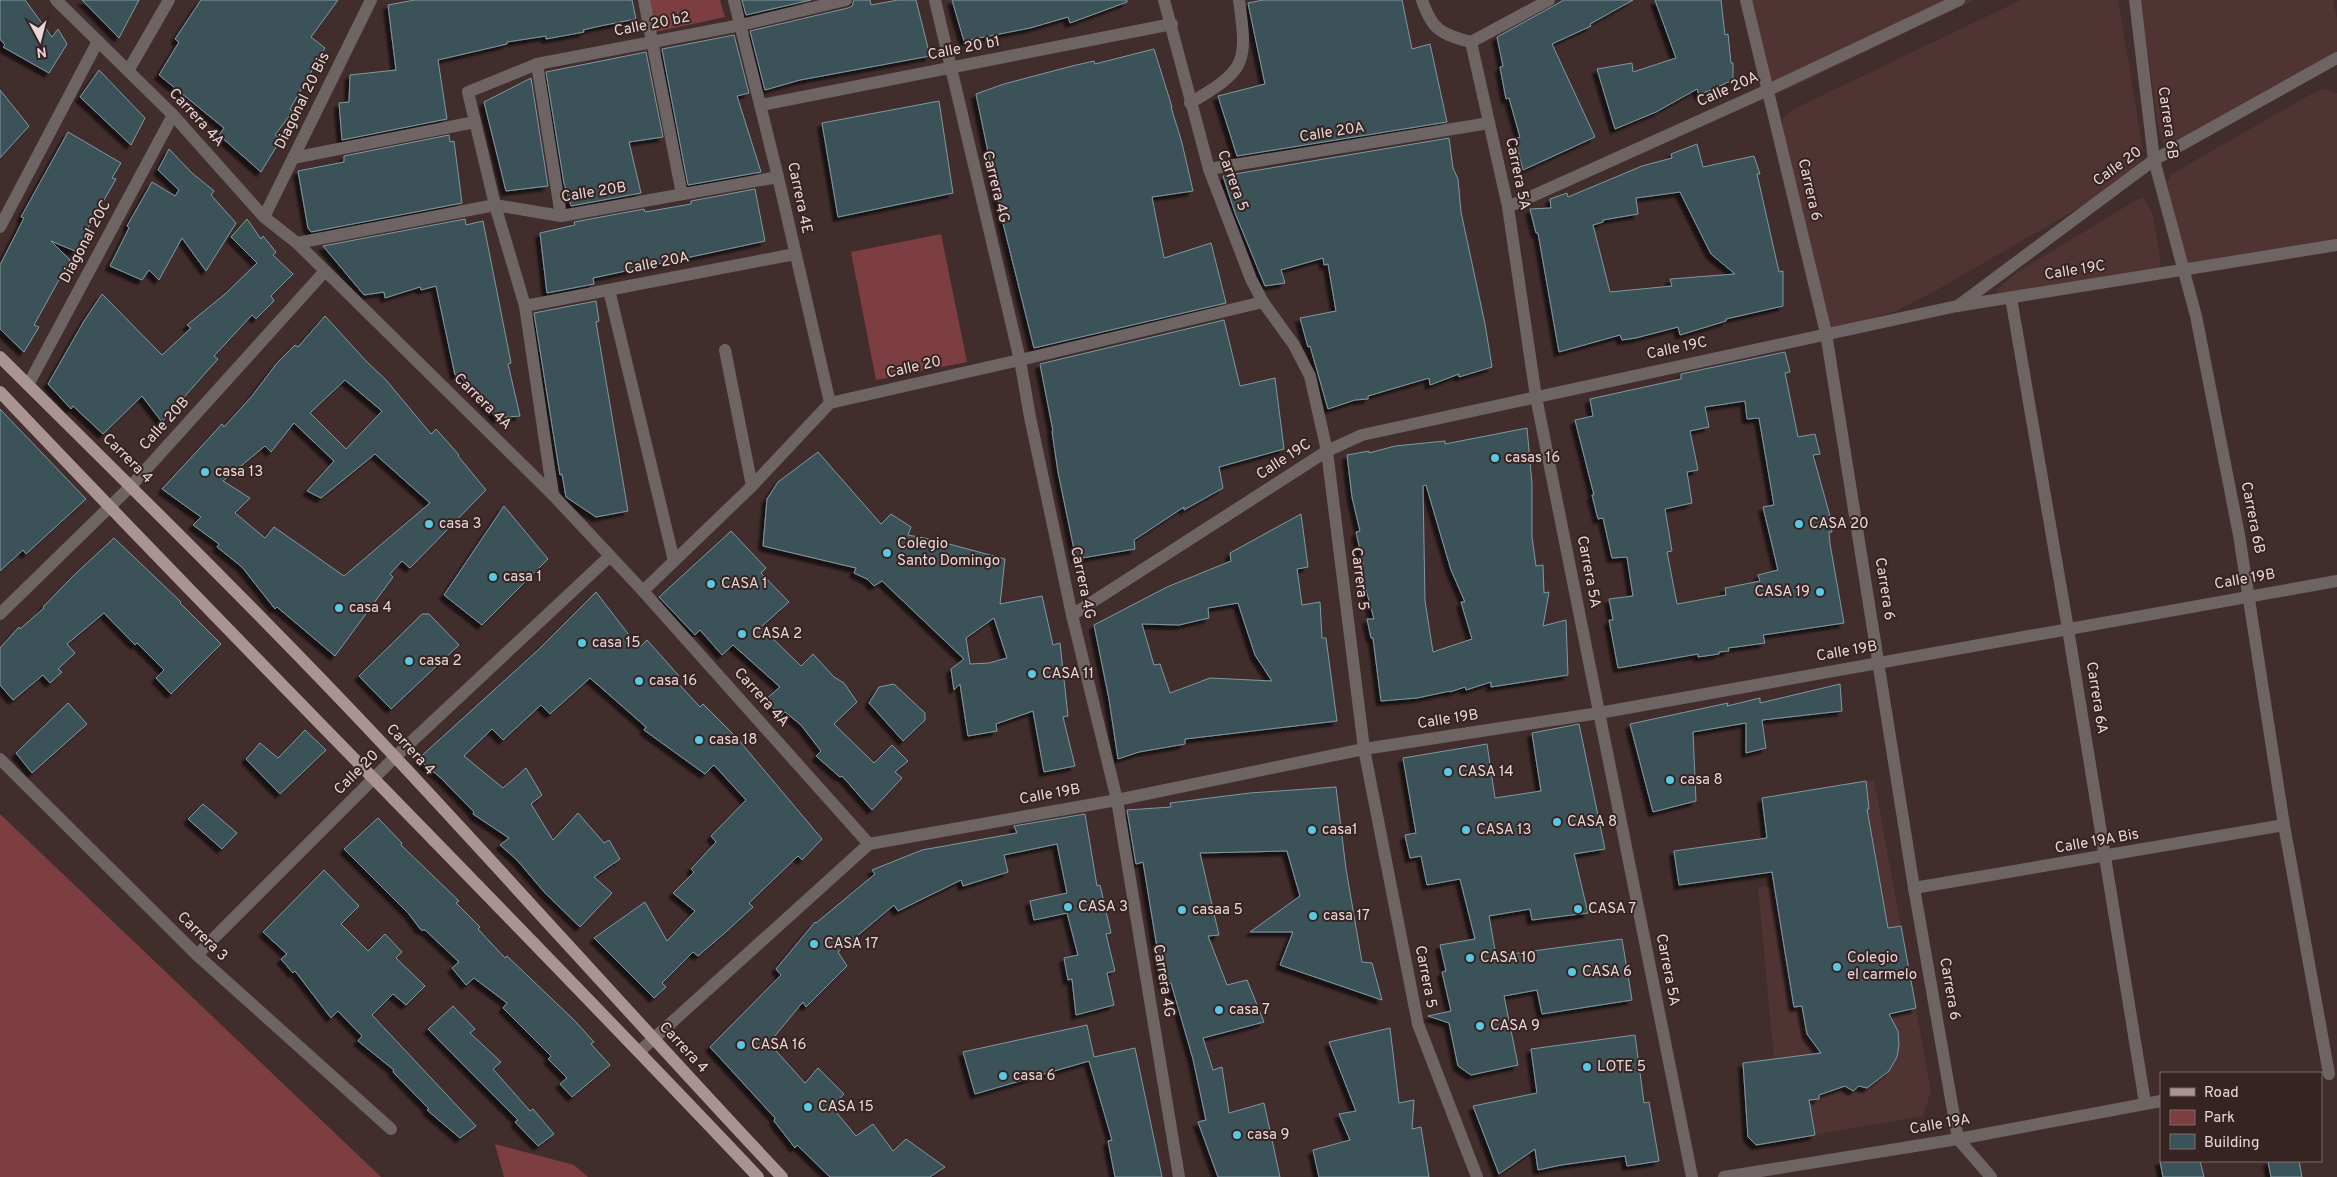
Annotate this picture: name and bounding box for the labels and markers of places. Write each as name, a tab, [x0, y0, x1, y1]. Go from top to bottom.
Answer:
place label: casas 16	[1505, 449, 1560, 468]
marker: casas 16	[1489, 452, 1501, 464]
place label: casa 13	[215, 463, 263, 482]
marker: casa 13	[199, 466, 211, 478]
place label: casa 3	[439, 515, 482, 534]
place label: CASA 20	[1809, 515, 1869, 534]
marker: casa 3	[423, 518, 435, 530]
marker: CASA 20	[1793, 518, 1805, 530]
place label: Colegio Santo Domingo	[897, 535, 1000, 571]
marker: Colegio Santo Domingo	[881, 547, 893, 559]
place label: casa 1	[503, 568, 542, 587]
marker: casa 1	[487, 571, 499, 583]
place label: CASA 1	[721, 575, 768, 594]
marker: CASA 1	[705, 578, 717, 590]
place label: CASA 19	[1755, 583, 1810, 602]
marker: CASA 19	[1814, 586, 1826, 598]
place label: casa 4	[349, 599, 392, 618]
marker: casa 4	[333, 602, 345, 614]
place label: CASA 2	[752, 625, 802, 644]
marker: CASA 2	[736, 628, 748, 640]
place label: casa 15	[592, 634, 640, 653]
marker: casa 15	[576, 637, 588, 649]
place label: casa 2	[419, 652, 462, 671]
marker: casa 2	[403, 655, 415, 667]
place label: CASA 11	[1042, 665, 1094, 684]
marker: CASA 11	[1026, 668, 1038, 680]
place label: casa 16	[649, 672, 697, 691]
marker: casa 16	[633, 675, 645, 687]
place label: casa 18	[709, 731, 757, 750]
marker: casa 18	[693, 734, 705, 746]
place label: CASA 14	[1458, 763, 1514, 782]
marker: CASA 14	[1442, 766, 1454, 778]
place label: casa 8	[1680, 771, 1723, 790]
marker: casa 8	[1664, 774, 1676, 786]
place label: CASA 8	[1567, 813, 1617, 832]
marker: CASA 8	[1551, 816, 1563, 828]
place label: casa1	[1322, 821, 1358, 840]
place label: CASA 13	[1476, 821, 1532, 840]
marker: casa1	[1306, 824, 1318, 836]
marker: CASA 13	[1460, 824, 1472, 836]
place label: CASA 3	[1078, 898, 1128, 917]
place label: CASA 7	[1588, 900, 1636, 919]
marker: CASA 3	[1062, 901, 1074, 913]
place label: casaa 5	[1192, 901, 1243, 920]
marker: CASA 7	[1572, 903, 1584, 915]
marker: casaa 5	[1176, 904, 1188, 916]
place label: casa 17	[1323, 907, 1370, 926]
marker: casa 17	[1307, 910, 1319, 922]
place label: CASA 17	[824, 935, 878, 954]
marker: CASA 17	[808, 938, 820, 950]
place label: CASA 10	[1480, 949, 1536, 968]
place label: Colegio el carmelo	[1847, 949, 1917, 985]
marker: CASA 10	[1464, 952, 1476, 964]
marker: Colegio el carmelo	[1831, 961, 1843, 973]
place label: CASA 6	[1582, 963, 1632, 982]
marker: CASA 6	[1566, 966, 1578, 978]
place label: casa 7	[1229, 1001, 1270, 1020]
marker: casa 7	[1213, 1004, 1225, 1016]
place label: CASA 9	[1490, 1017, 1540, 1036]
marker: CASA 9	[1474, 1020, 1486, 1032]
place label: CASA 16	[751, 1036, 807, 1055]
marker: CASA 16	[735, 1039, 747, 1051]
place label: LOTE 5	[1597, 1058, 1646, 1077]
marker: LOTE 5	[1581, 1061, 1593, 1073]
place label: casa 6	[1013, 1067, 1056, 1086]
marker: casa 6	[997, 1070, 1009, 1082]
place label: CASA 15	[818, 1098, 874, 1117]
marker: CASA 15	[802, 1101, 814, 1113]
place label: casa 9	[1247, 1126, 1290, 1145]
marker: casa 9	[1231, 1129, 1243, 1141]

